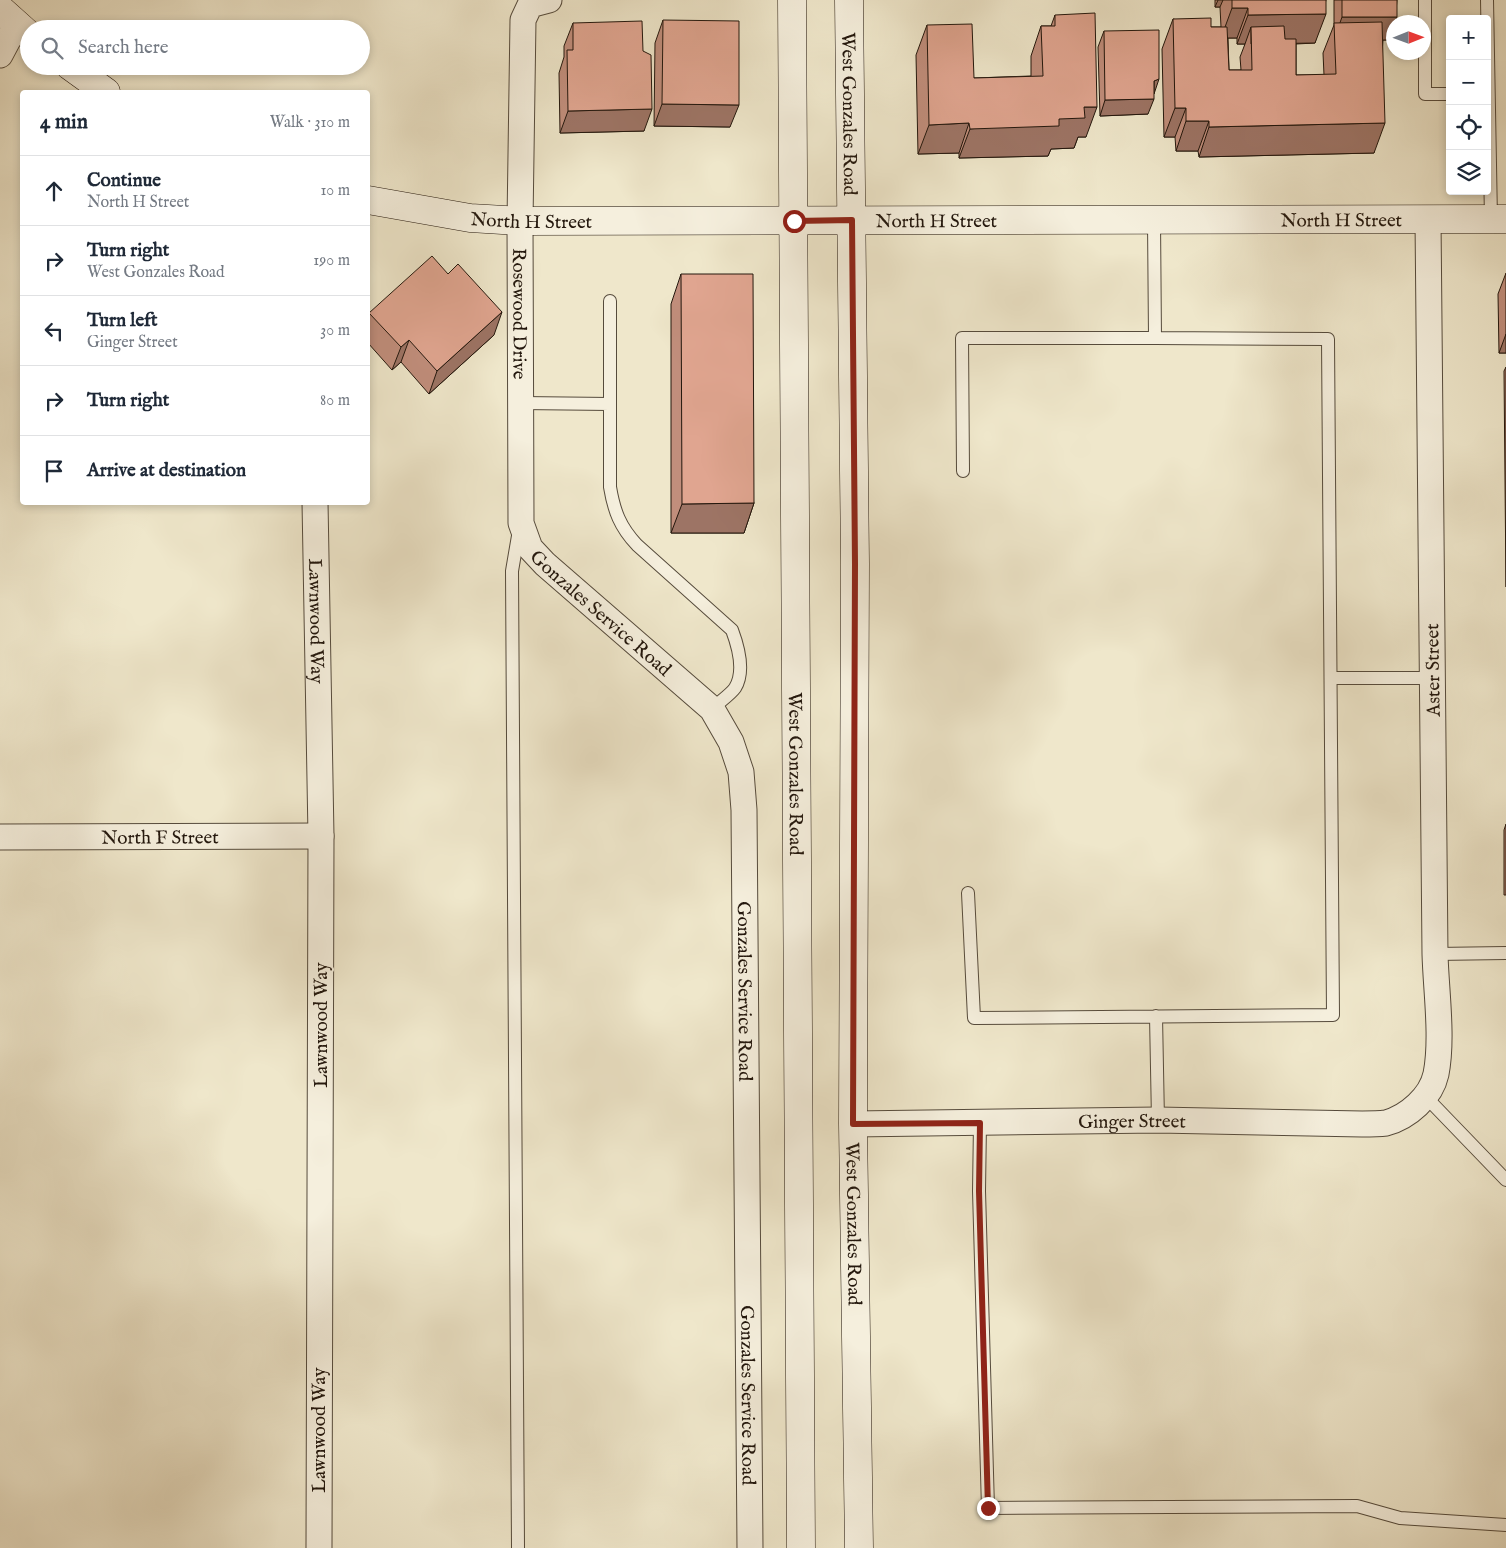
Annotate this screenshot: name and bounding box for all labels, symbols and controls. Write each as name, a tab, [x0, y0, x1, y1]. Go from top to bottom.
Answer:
north arrow	[1386, 15, 1431, 60]
map controls	[1446, 15, 1491, 195]
button: +	[1446, 15, 1491, 60]
search box	[20, 20, 370, 75]
street label: West Gonzales Road	[835, 32, 861, 197]
icon: search	[38, 34, 66, 62]
text: Search here	[78, 36, 169, 60]
button: −	[1446, 60, 1491, 105]
button: locate	[1446, 105, 1491, 150]
text: 4 min	[40, 109, 88, 136]
text: Walk · 310 m	[270, 113, 350, 133]
button: layers	[1446, 150, 1491, 195]
text: Continue	[87, 169, 161, 193]
icon: ahead	[40, 177, 68, 205]
text: 10 m	[320, 181, 350, 201]
text: North H Street	[87, 193, 189, 213]
street label: North H Street	[470, 208, 593, 235]
street label: North H Street	[1280, 209, 1403, 233]
route start	[783, 210, 806, 233]
street label: North H Street	[875, 210, 998, 234]
text: Turn right	[87, 239, 169, 263]
icon: right	[40, 247, 68, 275]
street label: Rosewood Drive	[506, 248, 531, 380]
text: 190 m	[313, 251, 350, 271]
text: West Gonzales Road	[87, 263, 224, 283]
text: Turn left	[87, 309, 158, 333]
icon: left	[40, 317, 68, 345]
text: 30 m	[320, 321, 350, 341]
text: Ginger Street	[87, 333, 178, 353]
icon: right	[40, 387, 68, 415]
text: Turn right	[87, 389, 169, 413]
text: 80 m	[320, 391, 350, 411]
icon: arrive	[40, 457, 68, 485]
text: Arrive at destination	[87, 459, 246, 483]
street label: Gonzales Service Road	[524, 546, 676, 683]
street label: Lawnwood Way	[302, 558, 328, 685]
street label: Aster Street	[1421, 623, 1447, 718]
street label: West Gonzales Road	[782, 692, 807, 857]
street label: North F Street	[101, 826, 219, 851]
street label: Gonzales Service Road	[731, 901, 756, 1082]
street label: Lawnwood Way	[310, 962, 334, 1088]
street label: Ginger Street	[1078, 1110, 1187, 1135]
street label: West Gonzales Road	[839, 1142, 866, 1307]
street label: Gonzales Service Road	[734, 1305, 759, 1486]
street label: Lawnwood Way	[308, 1367, 332, 1493]
route end	[977, 1497, 1000, 1520]

